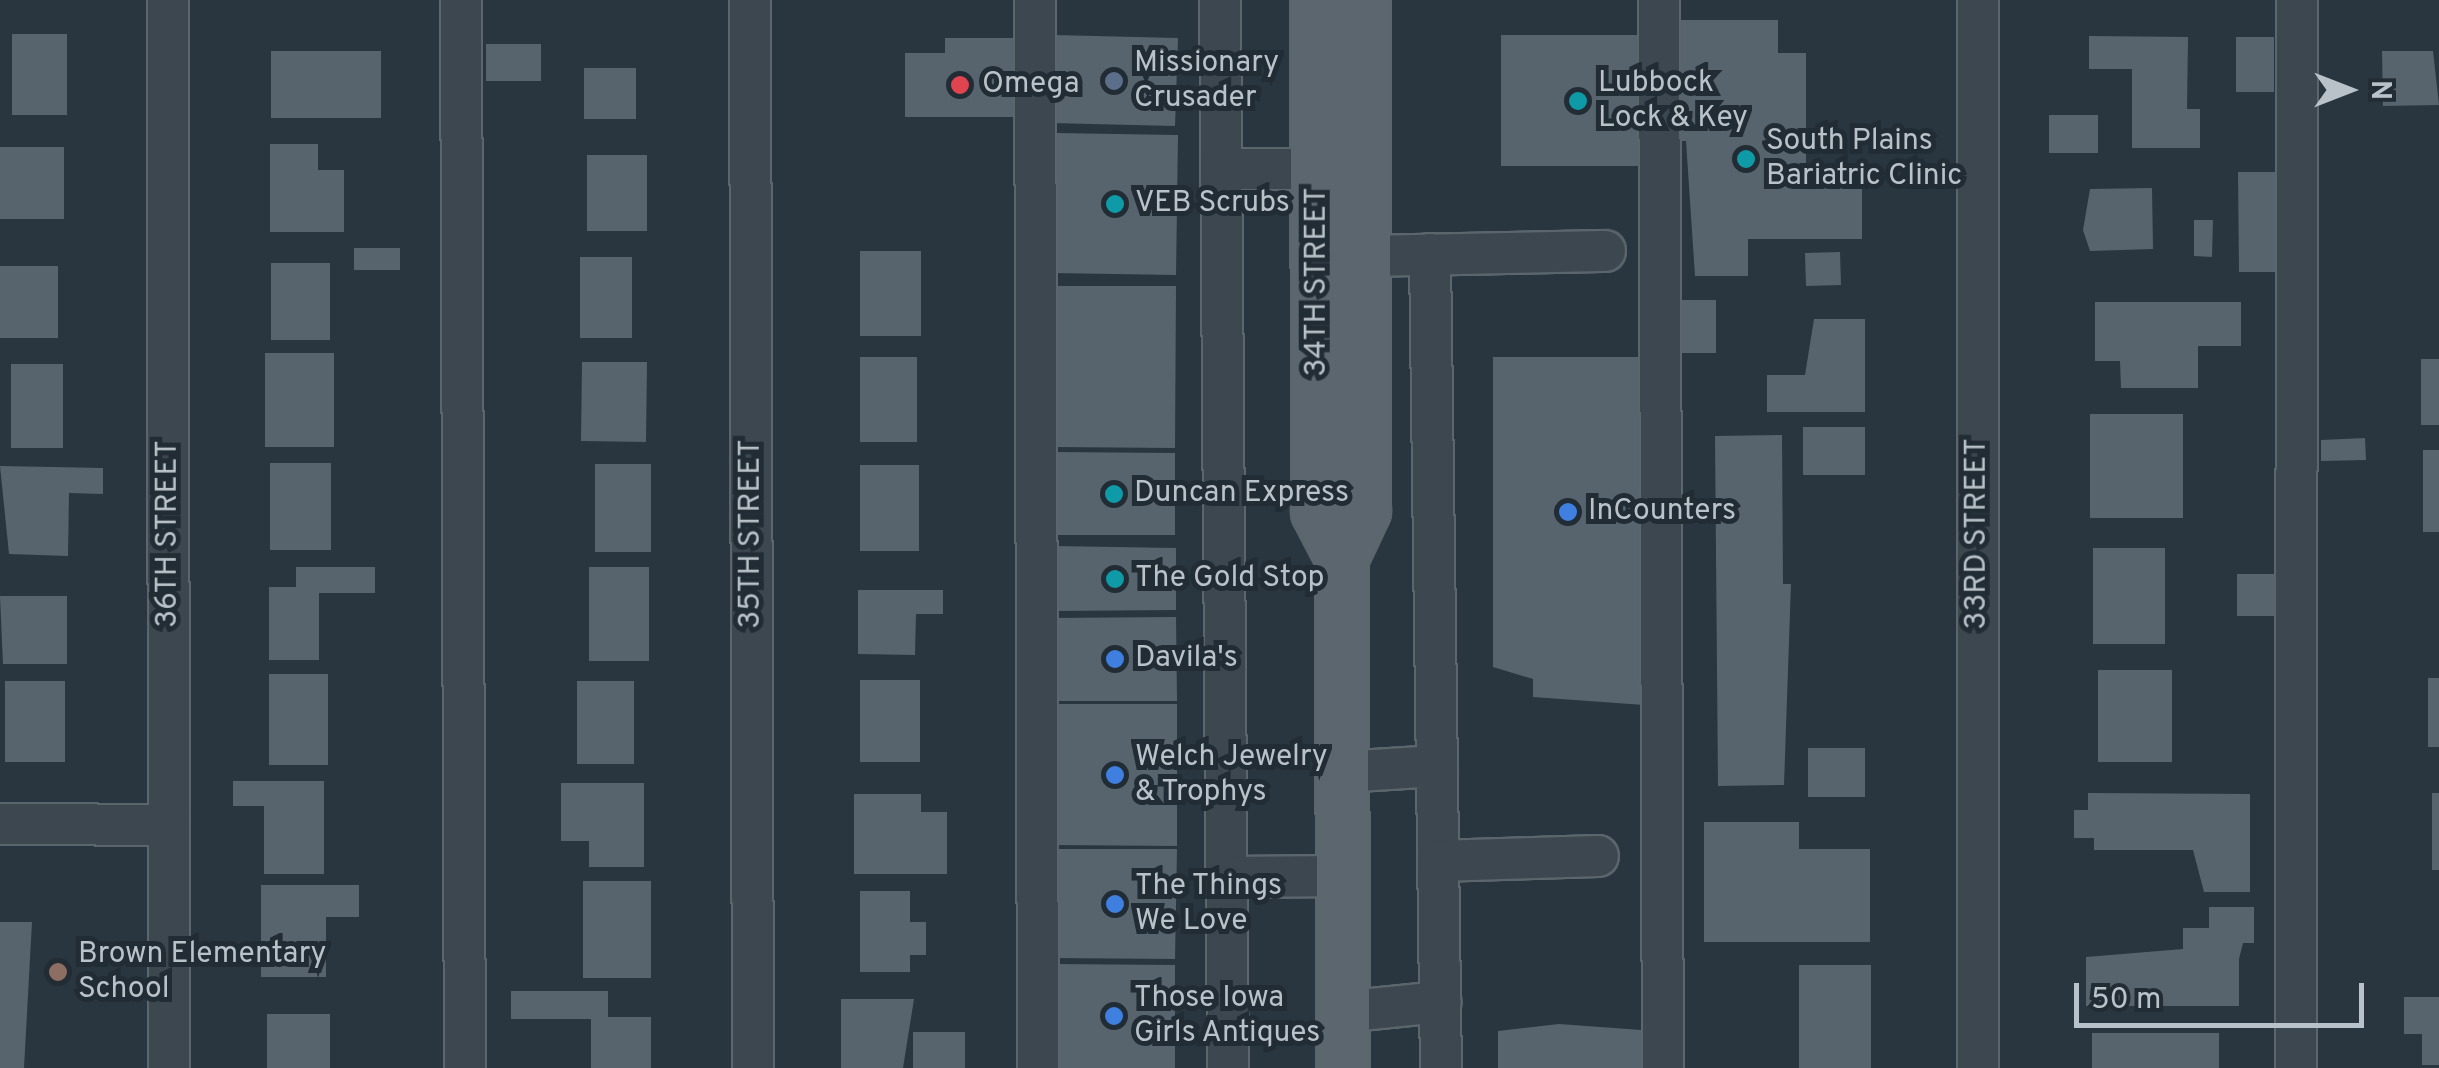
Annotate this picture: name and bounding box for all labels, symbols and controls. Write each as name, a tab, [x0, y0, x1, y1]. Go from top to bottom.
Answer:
north arrow	[2299, 40, 2399, 140]
place label: Missionary Crusader	[1134, 46, 1279, 116]
place label: Lubbock Lock & Key	[1598, 66, 1748, 136]
place label: Omega	[982, 67, 1079, 103]
marker: Missionary Crusader	[1103, 70, 1125, 92]
marker: Omega	[947, 72, 973, 98]
text: N	[2361, 80, 2397, 100]
marker: Lubbock Lock & Key	[1567, 90, 1589, 112]
place label: South Plains Bariatric Clinic	[1766, 124, 1962, 194]
marker: South Plains Bariatric Clinic	[1735, 148, 1757, 170]
place label: VEB Scrubs	[1135, 186, 1290, 222]
street label: 34TH STREET	[1300, 187, 1336, 377]
marker: VEB Scrubs	[1104, 193, 1126, 215]
street label: 33RD STREET	[1960, 438, 1996, 630]
street label: 35TH STREET	[734, 439, 770, 629]
street label: 36TH STREET	[151, 440, 187, 628]
place label: Duncan Express	[1134, 476, 1349, 512]
marker: Duncan Express	[1103, 483, 1125, 505]
place label: InCounters	[1588, 494, 1736, 530]
marker: InCounters	[1557, 501, 1579, 523]
place label: The Gold Stop	[1135, 561, 1324, 597]
marker: The Gold Stop	[1104, 568, 1126, 590]
place label: Davila's	[1135, 641, 1238, 677]
marker: Davila's	[1104, 648, 1126, 670]
place label: Welch Jewelry & Trophys	[1135, 740, 1328, 810]
marker: Welch Jewelry & Trophys	[1104, 764, 1126, 786]
place label: The Things We Love	[1135, 869, 1283, 940]
marker: The Things We Love	[1104, 893, 1126, 915]
place label: Brown Elementary School	[78, 937, 326, 1008]
marker: Brown Elementary School	[47, 961, 69, 983]
scale bar	[2079, 963, 2369, 1025]
place label: Those Iowa Girls Antiques	[1134, 981, 1321, 1052]
text: 50 m	[2091, 982, 2161, 1019]
marker: Those Iowa Girls Antiques	[1103, 1005, 1125, 1027]

